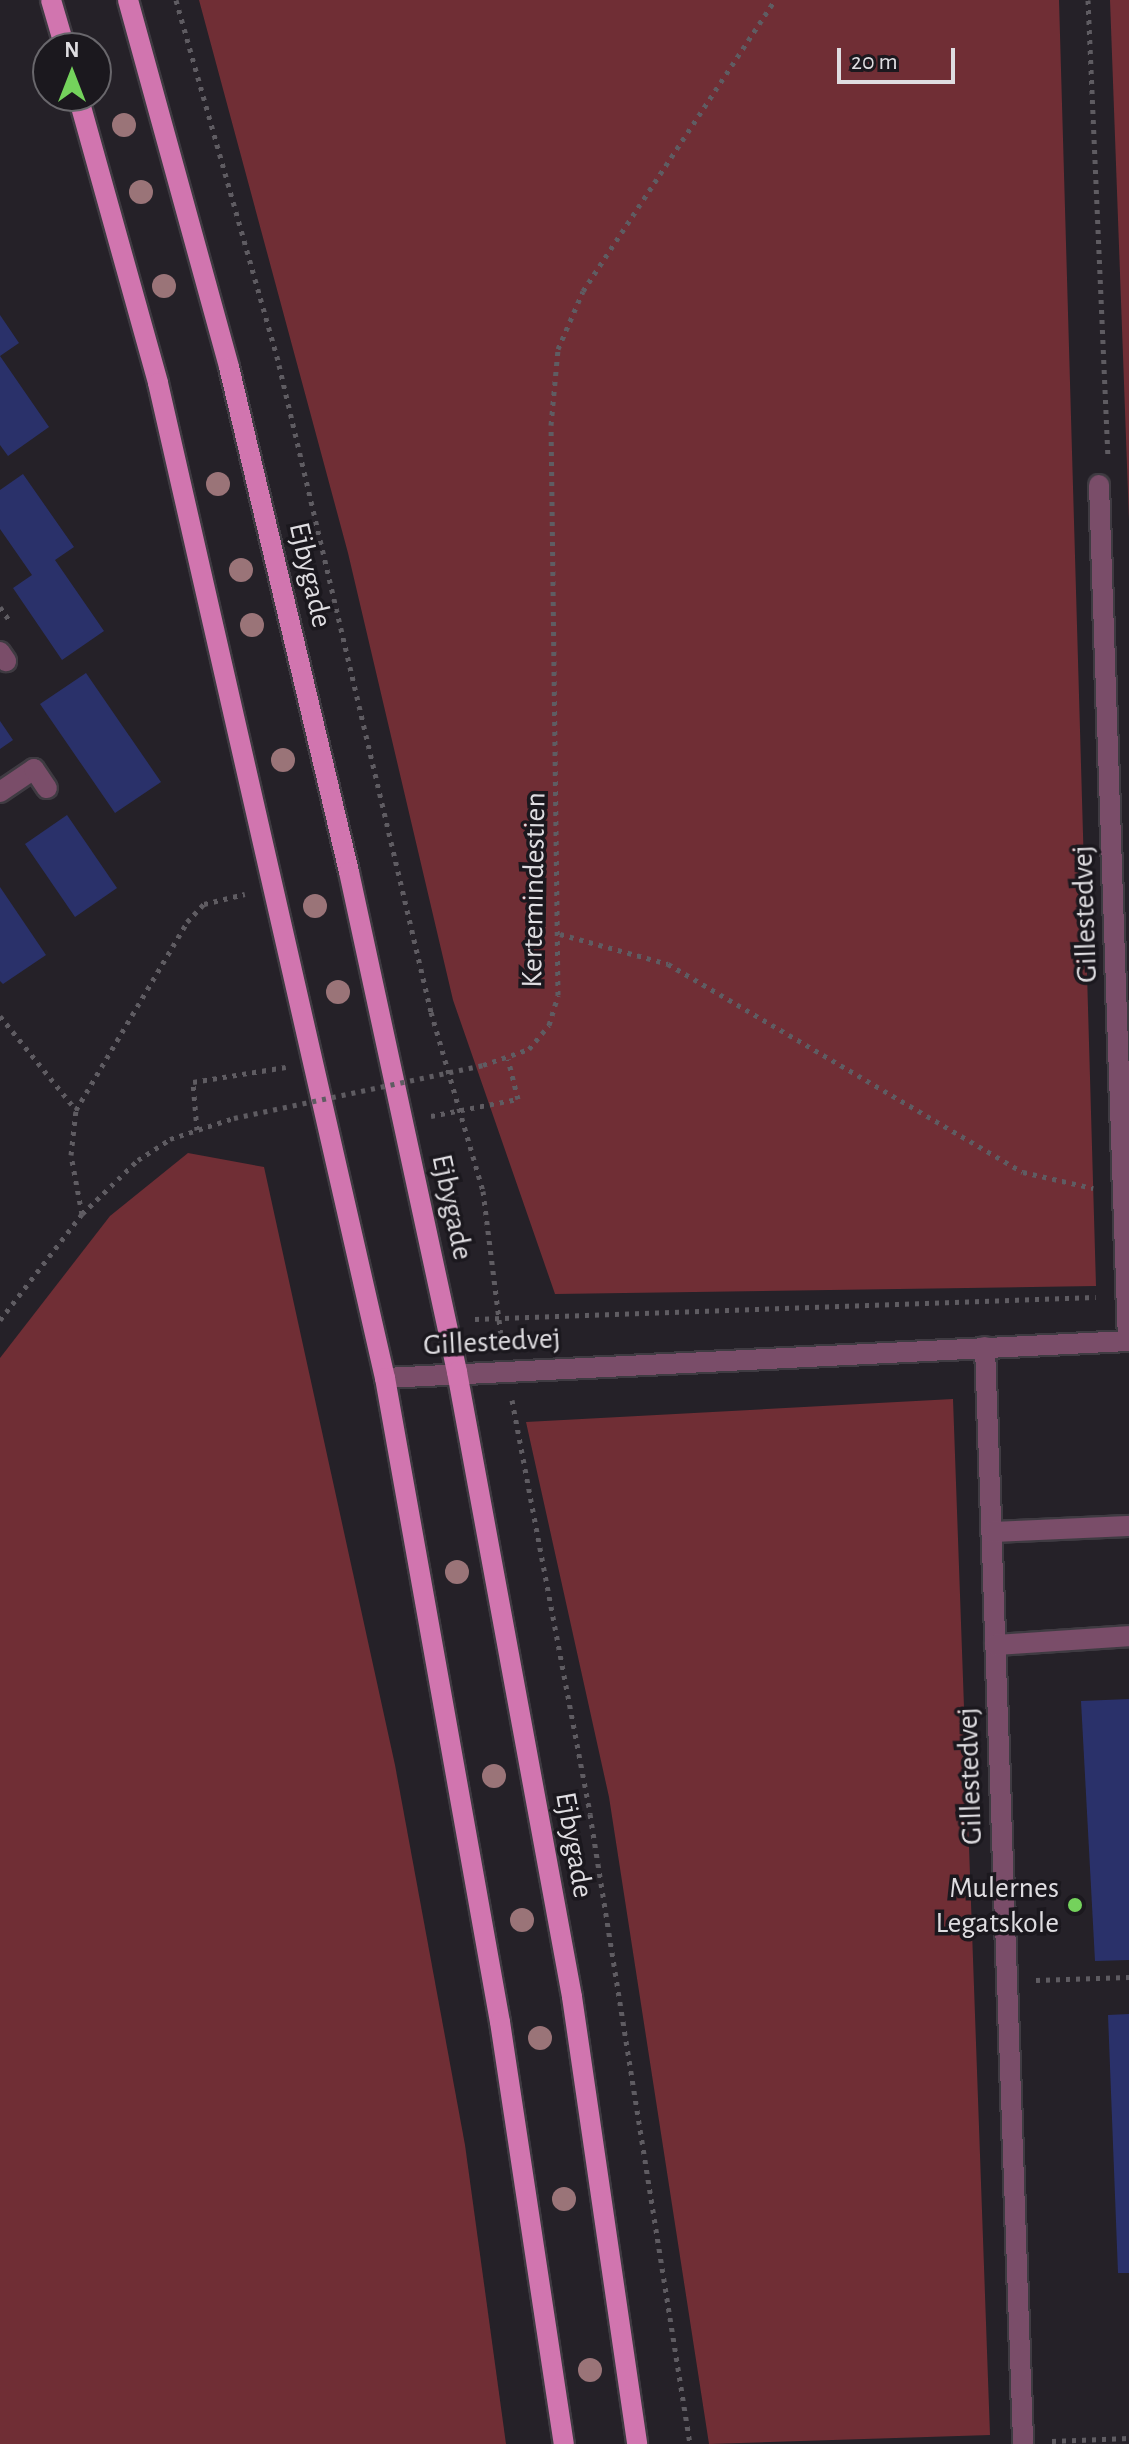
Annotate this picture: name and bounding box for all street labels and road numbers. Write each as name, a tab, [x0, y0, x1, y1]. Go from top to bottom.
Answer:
street label: Ejbygade	[280, 519, 340, 631]
street label: Kertemindestien	[514, 792, 554, 988]
street label: Gillestedvej	[1065, 845, 1105, 983]
street label: Ejbygade	[423, 1151, 481, 1263]
street label: Gillestedvej	[422, 1320, 562, 1364]
street label: Gillestedvej	[950, 1707, 990, 1845]
street label: Ejbygade	[547, 1789, 601, 1901]

